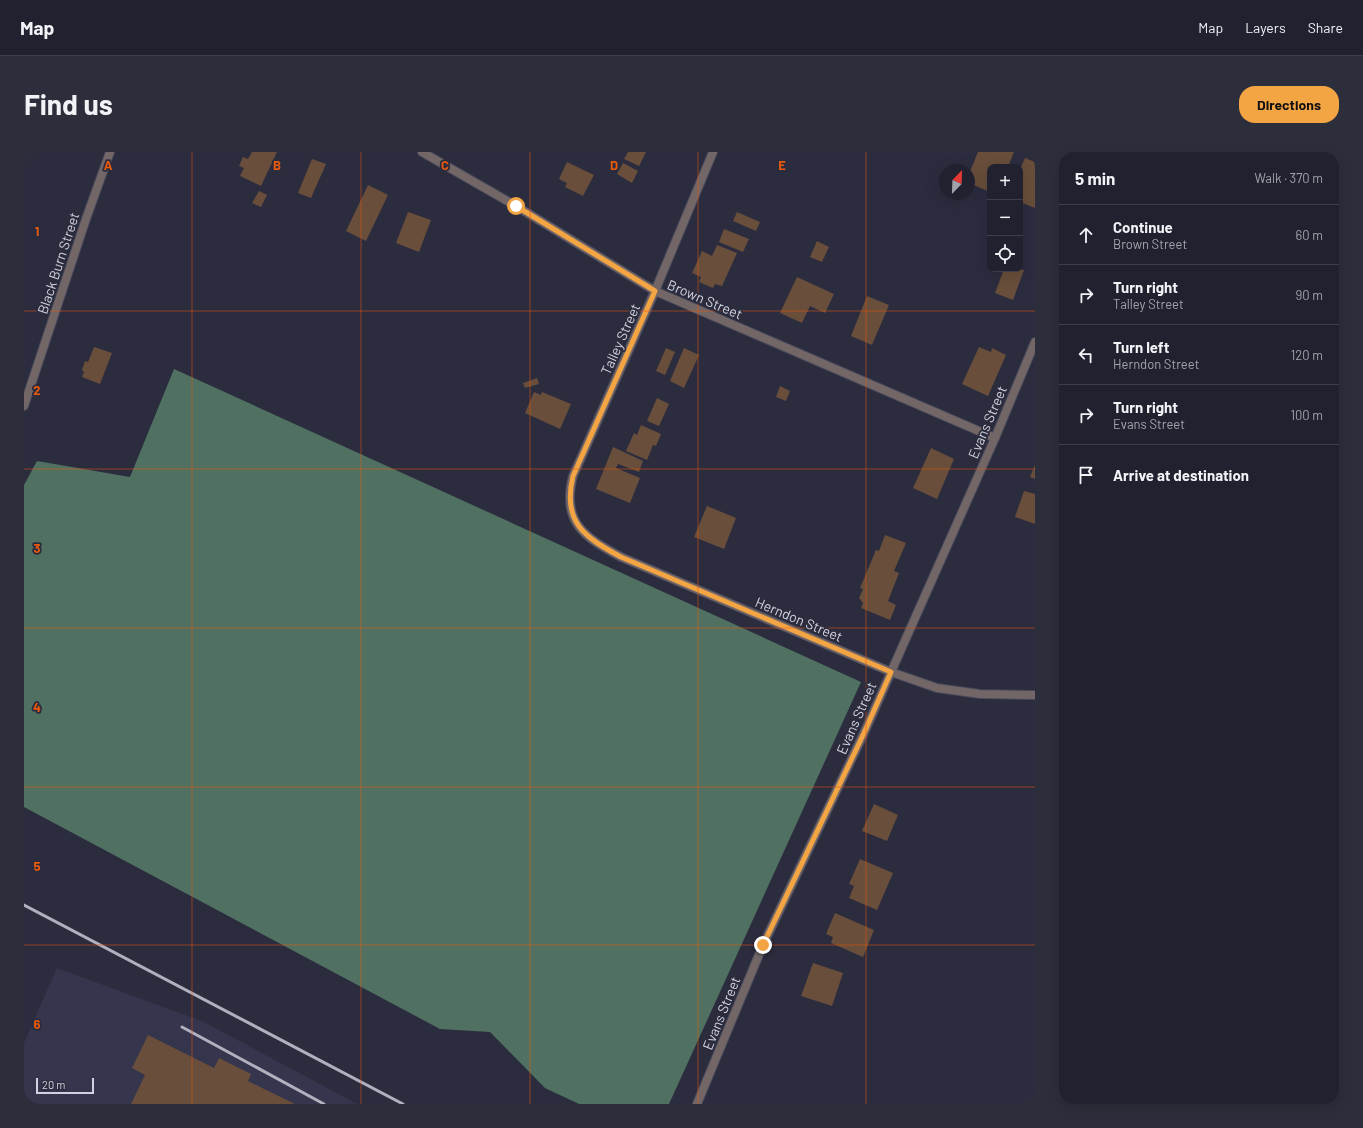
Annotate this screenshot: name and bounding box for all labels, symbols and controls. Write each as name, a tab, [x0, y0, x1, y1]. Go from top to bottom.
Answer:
text: Map	[20, 16, 54, 39]
text: Map	[1198, 19, 1223, 36]
text: Layers	[1245, 19, 1286, 36]
text: Share	[1308, 19, 1343, 36]
button: Directions	[1239, 86, 1339, 123]
text: Find us	[24, 87, 113, 121]
text: A	[104, 157, 113, 173]
text: B	[273, 157, 281, 173]
text: C	[441, 157, 449, 173]
text: D	[610, 157, 618, 173]
text: E	[778, 157, 786, 173]
north arrow	[939, 164, 975, 200]
map controls	[987, 164, 1023, 272]
button: +	[987, 164, 1023, 200]
text: 5 min	[1075, 168, 1115, 188]
text: Walk · 370 m	[1255, 170, 1323, 186]
route start	[507, 197, 525, 215]
button: −	[987, 200, 1023, 236]
street label: Black Burn Street	[34, 210, 82, 316]
text: Continue	[1113, 218, 1173, 236]
text: 1	[35, 223, 39, 239]
icon: ahead	[1075, 224, 1097, 246]
text: 60 m	[1296, 227, 1323, 243]
button: locate	[987, 236, 1023, 272]
text: Brown Street	[1113, 236, 1187, 252]
street label: Brown Street	[665, 276, 745, 322]
text: Turn right	[1113, 278, 1178, 296]
icon: right	[1075, 284, 1097, 306]
text: 90 m	[1296, 287, 1323, 303]
text: Talley Street	[1113, 296, 1184, 312]
street label: Talley Street	[597, 301, 643, 377]
text: Turn left	[1113, 338, 1169, 356]
icon: left	[1075, 344, 1097, 366]
text: 120 m	[1291, 347, 1323, 363]
text: Herndon Street	[1113, 356, 1199, 372]
text: 2	[33, 382, 41, 398]
street label: Evans Street	[964, 383, 1010, 461]
text: Turn right	[1113, 398, 1178, 416]
icon: right	[1075, 404, 1097, 426]
text: 100 m	[1290, 407, 1323, 423]
text: Evans Street	[1113, 416, 1185, 432]
icon: arrive	[1075, 464, 1097, 486]
text: Arrive at destination	[1113, 466, 1249, 484]
text: 3	[33, 540, 41, 556]
street label: Herndon Street	[753, 593, 845, 645]
street label: Evans Street	[832, 679, 880, 757]
text: 4	[33, 699, 41, 715]
text: 5	[33, 858, 41, 874]
route end	[754, 936, 772, 954]
street label: Evans Street	[699, 974, 743, 1052]
text: 6	[34, 1016, 41, 1032]
scale bar	[36, 1076, 94, 1095]
text: 20 m	[42, 1078, 65, 1091]

